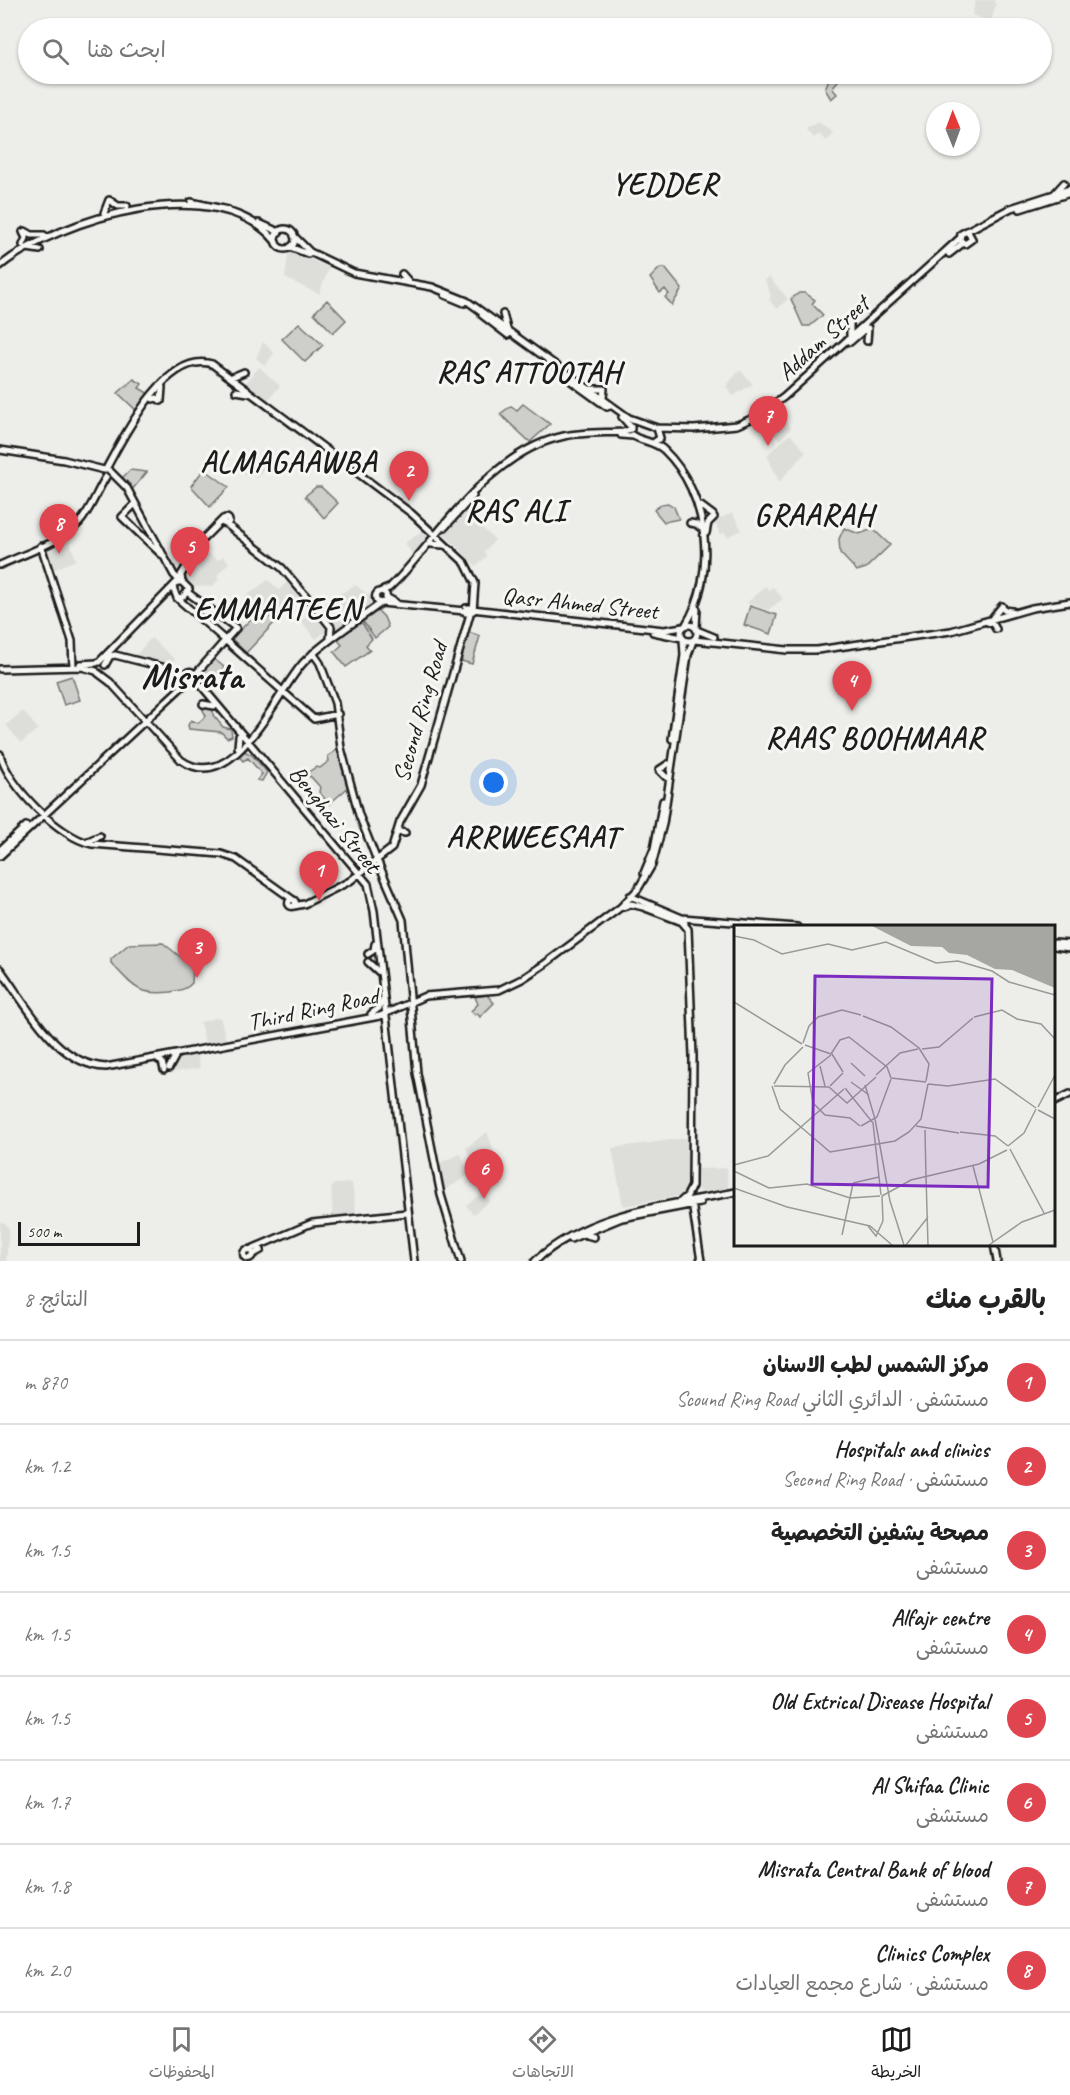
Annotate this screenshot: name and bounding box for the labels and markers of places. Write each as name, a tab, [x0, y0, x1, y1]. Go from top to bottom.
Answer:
pin: 7	[748, 396, 788, 446]
pin: 2	[390, 452, 428, 501]
pin: 8	[40, 504, 78, 554]
pin: 5	[170, 528, 210, 577]
pin: 4	[832, 662, 872, 711]
pin: 1	[300, 852, 338, 901]
pin: 3	[178, 928, 216, 978]
pin: 6	[464, 1150, 504, 1199]

